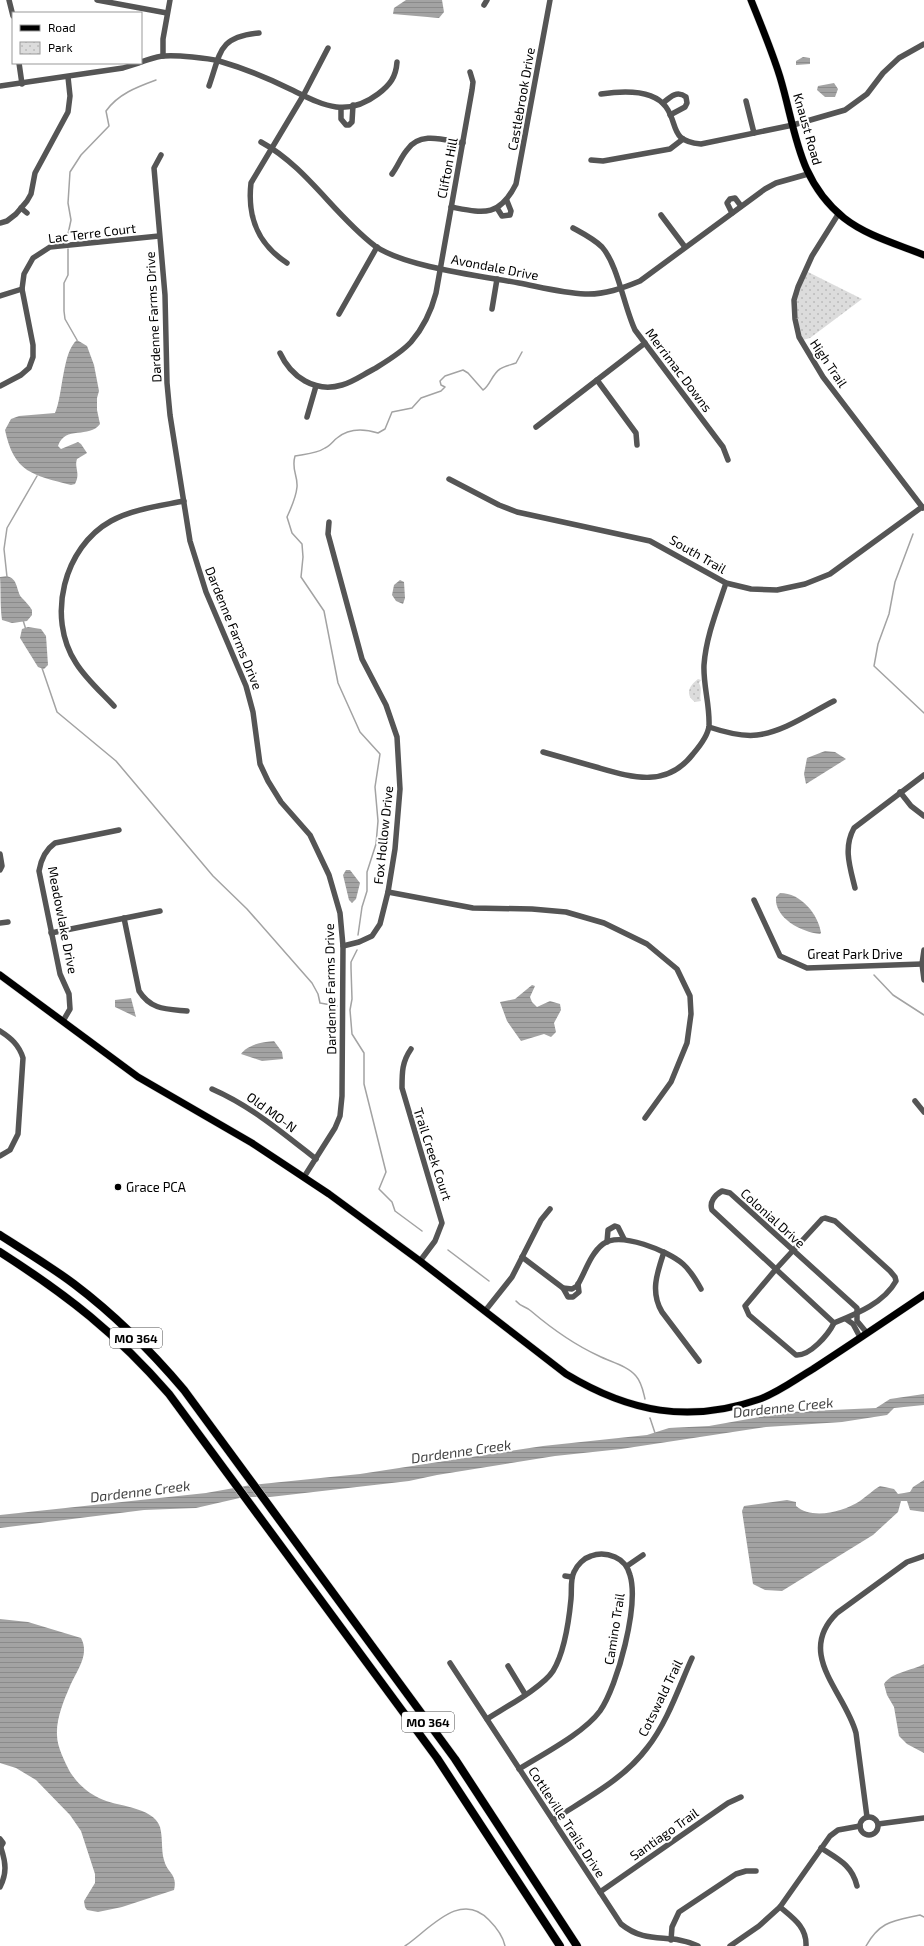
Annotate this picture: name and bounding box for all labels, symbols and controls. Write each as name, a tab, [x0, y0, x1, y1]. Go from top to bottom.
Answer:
legend	[12, 12, 142, 64]
text: Road	[48, 20, 76, 34]
text: Park	[48, 40, 73, 54]
street label: Castlebrook Drive	[504, 46, 538, 152]
street label: Knaust Road	[790, 91, 826, 167]
street label: Clifton Hill	[433, 136, 461, 200]
street label: Lac Terre Court	[47, 220, 137, 246]
street label: Dardenne Farms Drive	[142, 251, 164, 383]
street label: Avondale Drive	[450, 251, 540, 283]
street label: Merrimac Downs	[642, 325, 716, 415]
street label: High Trail	[807, 336, 851, 390]
street label: South Trail	[667, 531, 729, 577]
street label: Dardenne Farms Drive	[202, 564, 266, 692]
street label: Fox Hollow Drive	[370, 785, 396, 885]
street label: Meadowlake Drive	[45, 865, 81, 975]
street label: Dardenne Farms Drive	[321, 923, 339, 1055]
street label: Great Park Drive	[807, 946, 903, 962]
street label: Old MO-N	[244, 1088, 300, 1136]
street label: Trail Creek Court	[410, 1106, 456, 1202]
place label: Grace PCA	[126, 1179, 186, 1195]
marker: Grace PCA	[113, 1182, 123, 1192]
street label: Colonial Drive	[737, 1185, 809, 1251]
road number: MO 364	[110, 1328, 162, 1348]
water label: Dardenne Creek	[732, 1393, 834, 1421]
water label: Dardenne Creek	[410, 1436, 512, 1466]
water label: Dardenne Creek	[89, 1476, 191, 1506]
street label: Camino Trail	[600, 1592, 628, 1666]
street label: Cotswald Trail	[634, 1657, 686, 1739]
road number: MO 364	[402, 1712, 454, 1732]
street label: Cottleville Trails Drive	[525, 1764, 609, 1880]
street label: Santiago Trail	[627, 1804, 702, 1864]

